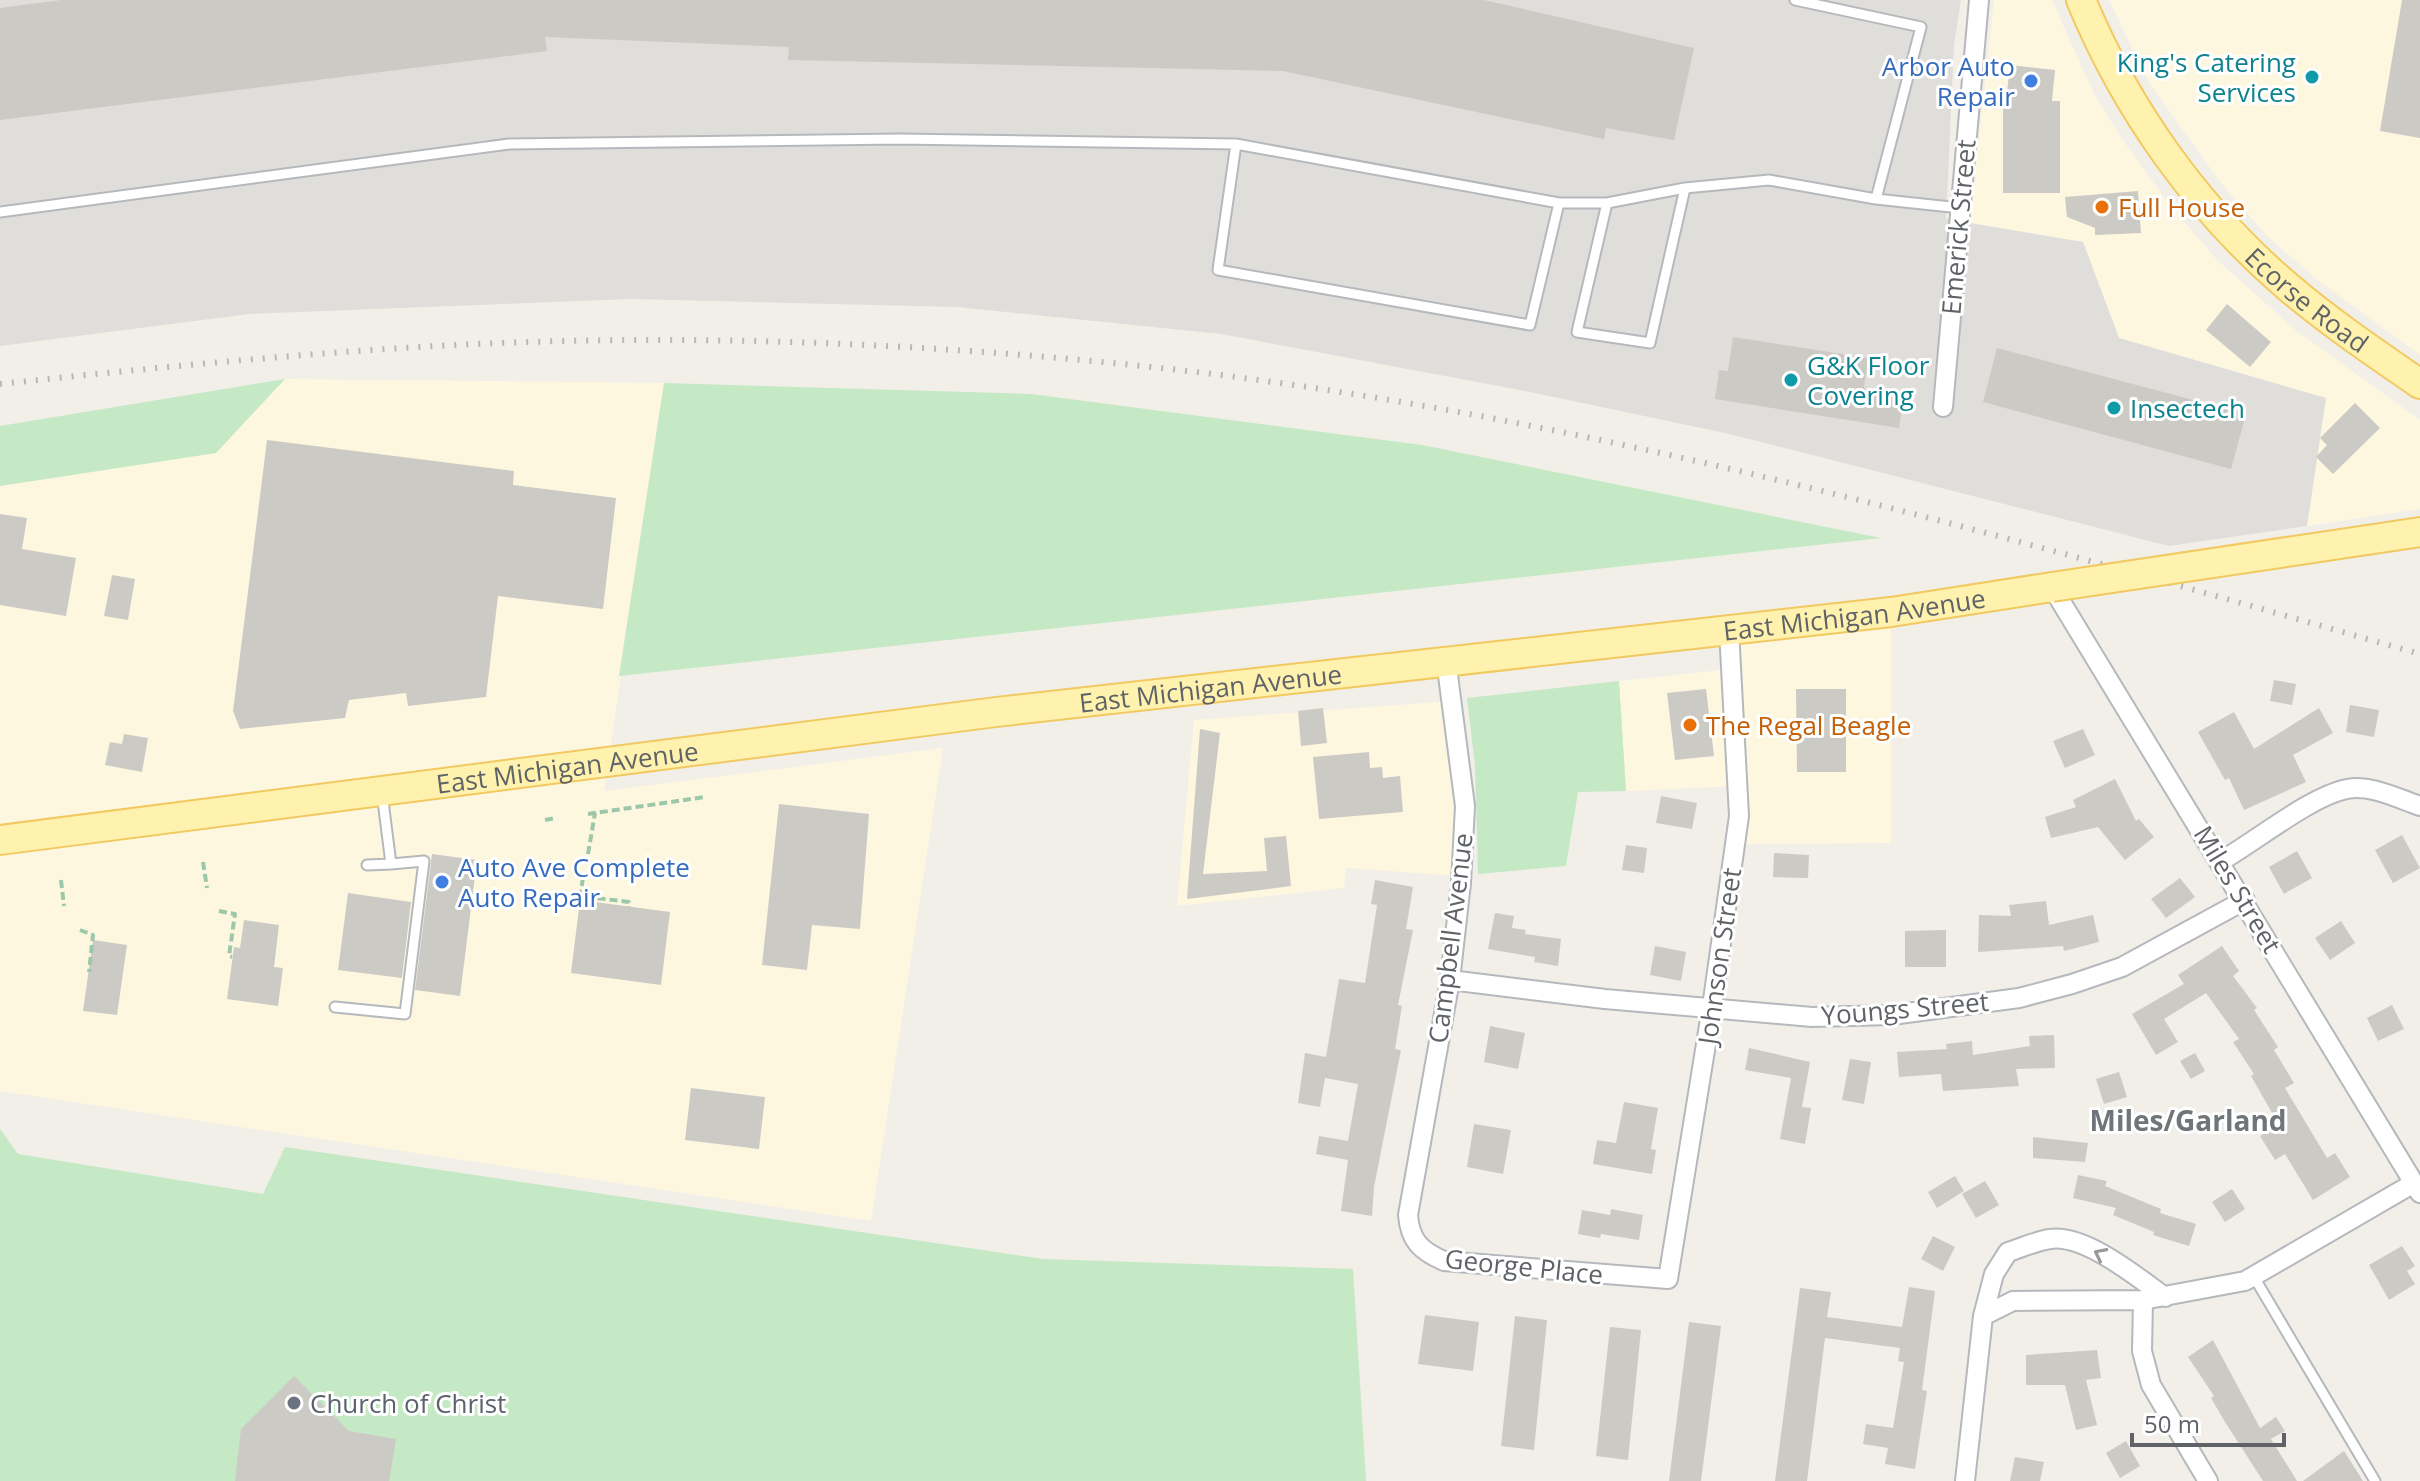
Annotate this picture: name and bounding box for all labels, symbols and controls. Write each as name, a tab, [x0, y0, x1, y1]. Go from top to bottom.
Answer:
place label: King's Catering Services	[2117, 44, 2296, 110]
place label: Arbor Auto Repair	[1882, 48, 2015, 114]
marker: King's Catering Services	[2303, 68, 2321, 86]
marker: Arbor Auto Repair	[2022, 72, 2040, 90]
street label: Emerick Street	[1932, 138, 1984, 316]
place label: Full House	[2118, 189, 2245, 225]
marker: Full House	[2093, 198, 2111, 216]
street label: Ecorse Road	[2238, 239, 2376, 361]
place label: G&K Floor Covering	[1807, 347, 1930, 413]
marker: G&K Floor Covering	[1782, 371, 1800, 389]
place label: Insectech	[2130, 390, 2245, 426]
marker: Insectech	[2105, 399, 2123, 417]
street label: East Michigan Avenue	[1721, 580, 1988, 649]
street label: East Michigan Avenue	[1077, 655, 1344, 721]
place label: The Regal Beagle	[1706, 707, 1911, 743]
marker: The Regal Beagle	[1681, 716, 1699, 734]
street label: East Michigan Avenue	[434, 732, 701, 802]
street label: Miles Street	[2186, 818, 2290, 960]
street label: Campbell Avenue	[1419, 831, 1481, 1045]
place label: Auto Ave Complete Auto Repair	[458, 849, 690, 915]
street label: Johnson Street	[1688, 865, 1749, 1050]
marker: Auto Ave Complete Auto Repair	[433, 873, 451, 891]
street label: Youngs Street	[1820, 983, 1990, 1033]
district label: Miles/Garland	[2090, 1101, 2287, 1139]
street label: George Place	[1443, 1240, 1605, 1292]
one-way arrow	[2093, 1249, 2108, 1264]
place label: Church of Christ	[310, 1385, 506, 1421]
marker: Church of Christ	[285, 1394, 303, 1412]
scale bar	[2132, 1397, 2284, 1447]
text: 50 m	[2144, 1407, 2200, 1440]

